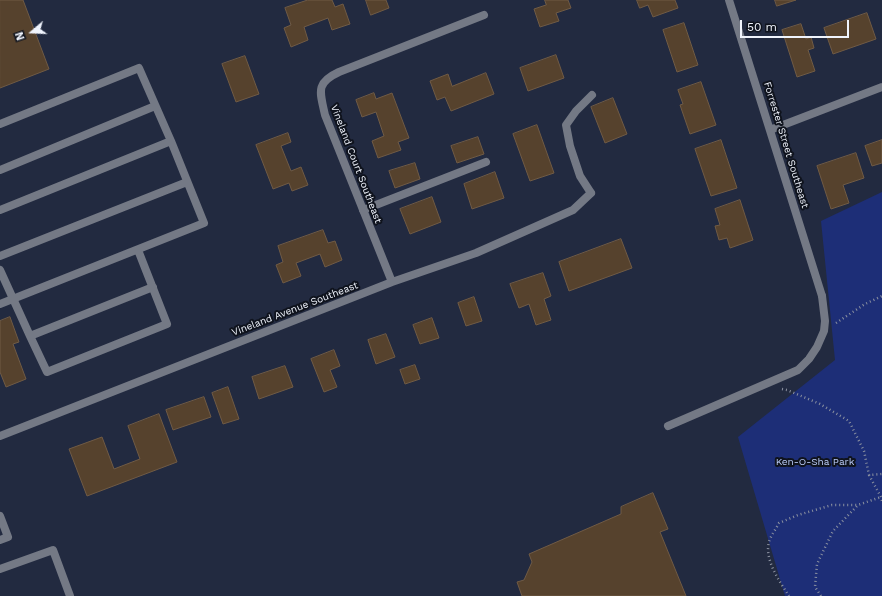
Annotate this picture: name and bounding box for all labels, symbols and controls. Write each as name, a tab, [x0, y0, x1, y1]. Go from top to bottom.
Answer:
north arrow	[12, 12, 52, 52]
scale bar	[742, 12, 851, 38]
text: 50 m	[747, 20, 777, 34]
text: N	[13, 30, 28, 42]
street label: Forrester Street Southeast	[761, 80, 811, 210]
street label: Vineland Court Southeast	[328, 103, 384, 225]
street label: Vineland Avenue Southeast	[230, 279, 360, 339]
park label: Ken-O-Sha Park	[776, 456, 854, 468]

